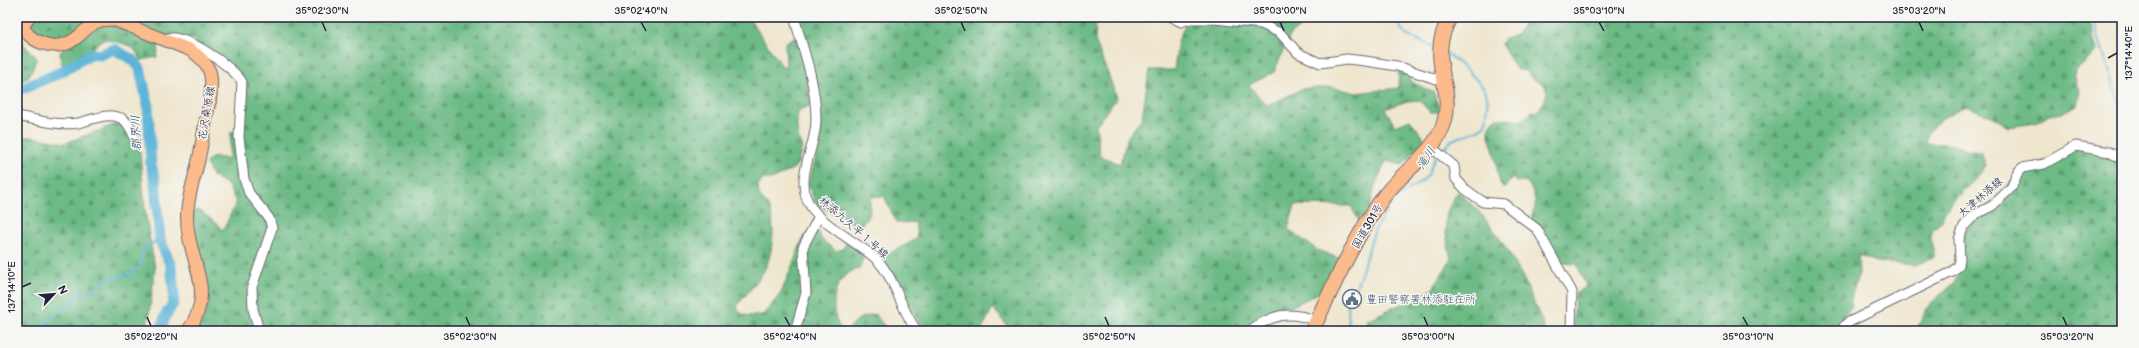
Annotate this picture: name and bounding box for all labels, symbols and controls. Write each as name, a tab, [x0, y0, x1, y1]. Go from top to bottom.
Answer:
text: 35°02'30"N	[295, 5, 349, 17]
text: 35°02'40"N	[614, 5, 668, 17]
text: 35°02'50"N	[934, 5, 988, 17]
text: 35°03'00"N	[1253, 5, 1307, 17]
text: 35°03'10"N	[1573, 5, 1625, 17]
text: 35°03'20"N	[1892, 5, 1946, 17]
text: 137°14'40"E	[2123, 26, 2135, 80]
street label: 花沢桑原線	[195, 85, 218, 141]
water label: 郡界川	[128, 115, 145, 151]
water label: 滝川	[1414, 144, 1439, 172]
street label: 大津林添線	[1955, 174, 2005, 220]
street label: 林添九久平１号線	[816, 194, 891, 261]
street label: 国道301号	[1349, 201, 1386, 251]
text: 137°14'10"E	[6, 261, 18, 313]
north arrow	[34, 274, 74, 314]
text: N	[55, 283, 70, 296]
public building icon: 豊田警察署林添駐在所	[1341, 288, 1363, 310]
place label: 豊田警察署林添駐在所	[1366, 293, 1476, 306]
text: 35°02'20"N	[124, 331, 178, 343]
text: 35°02'30"N	[443, 331, 497, 343]
text: 35°02'40"N	[763, 331, 817, 343]
text: 35°02'50"N	[1082, 331, 1136, 343]
text: 35°03'00"N	[1401, 331, 1455, 343]
text: 35°03'10"N	[1722, 331, 1774, 343]
text: 35°03'20"N	[2040, 331, 2094, 343]

